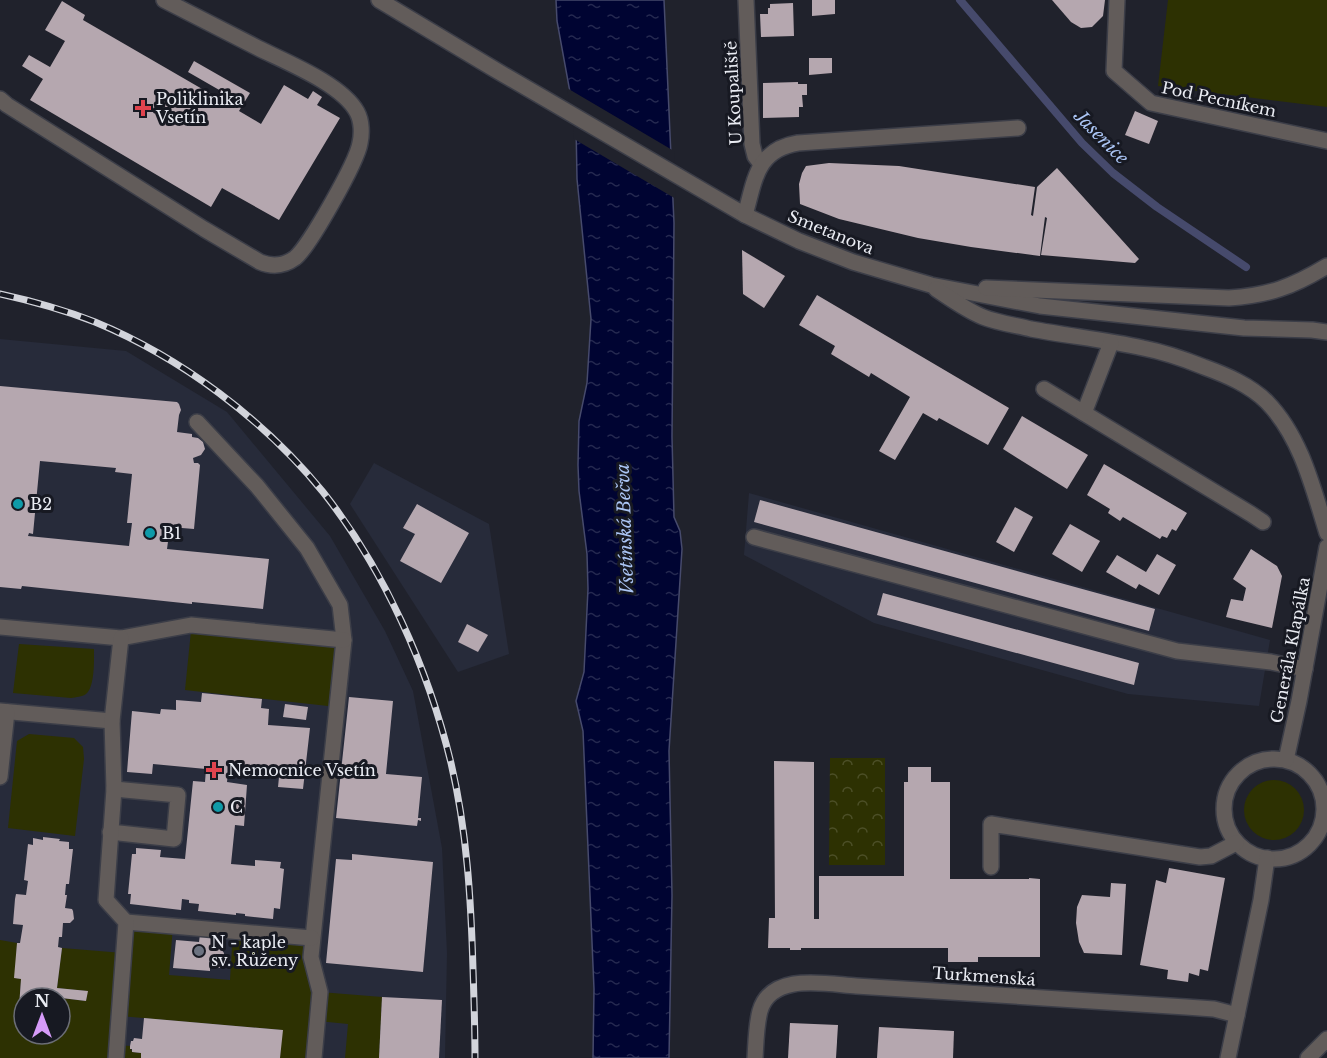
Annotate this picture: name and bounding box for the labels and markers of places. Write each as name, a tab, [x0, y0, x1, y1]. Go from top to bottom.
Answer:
place label: Poliklinika Vsetín	[155, 89, 243, 127]
marker: Poliklinika Vsetín	[134, 99, 152, 117]
place label: B2	[30, 494, 52, 514]
marker: B2	[11, 497, 25, 511]
place label: B1	[162, 523, 181, 543]
marker: B1	[143, 526, 157, 540]
place label: Nemocnice Vsetín	[228, 760, 376, 780]
marker: Nemocnice Vsetín	[205, 761, 223, 779]
place label: C	[230, 797, 243, 817]
marker: C	[211, 800, 225, 814]
place label: N - kaple sv. Růženy	[211, 932, 299, 970]
marker: N - kaple sv. Růženy	[192, 944, 206, 958]

